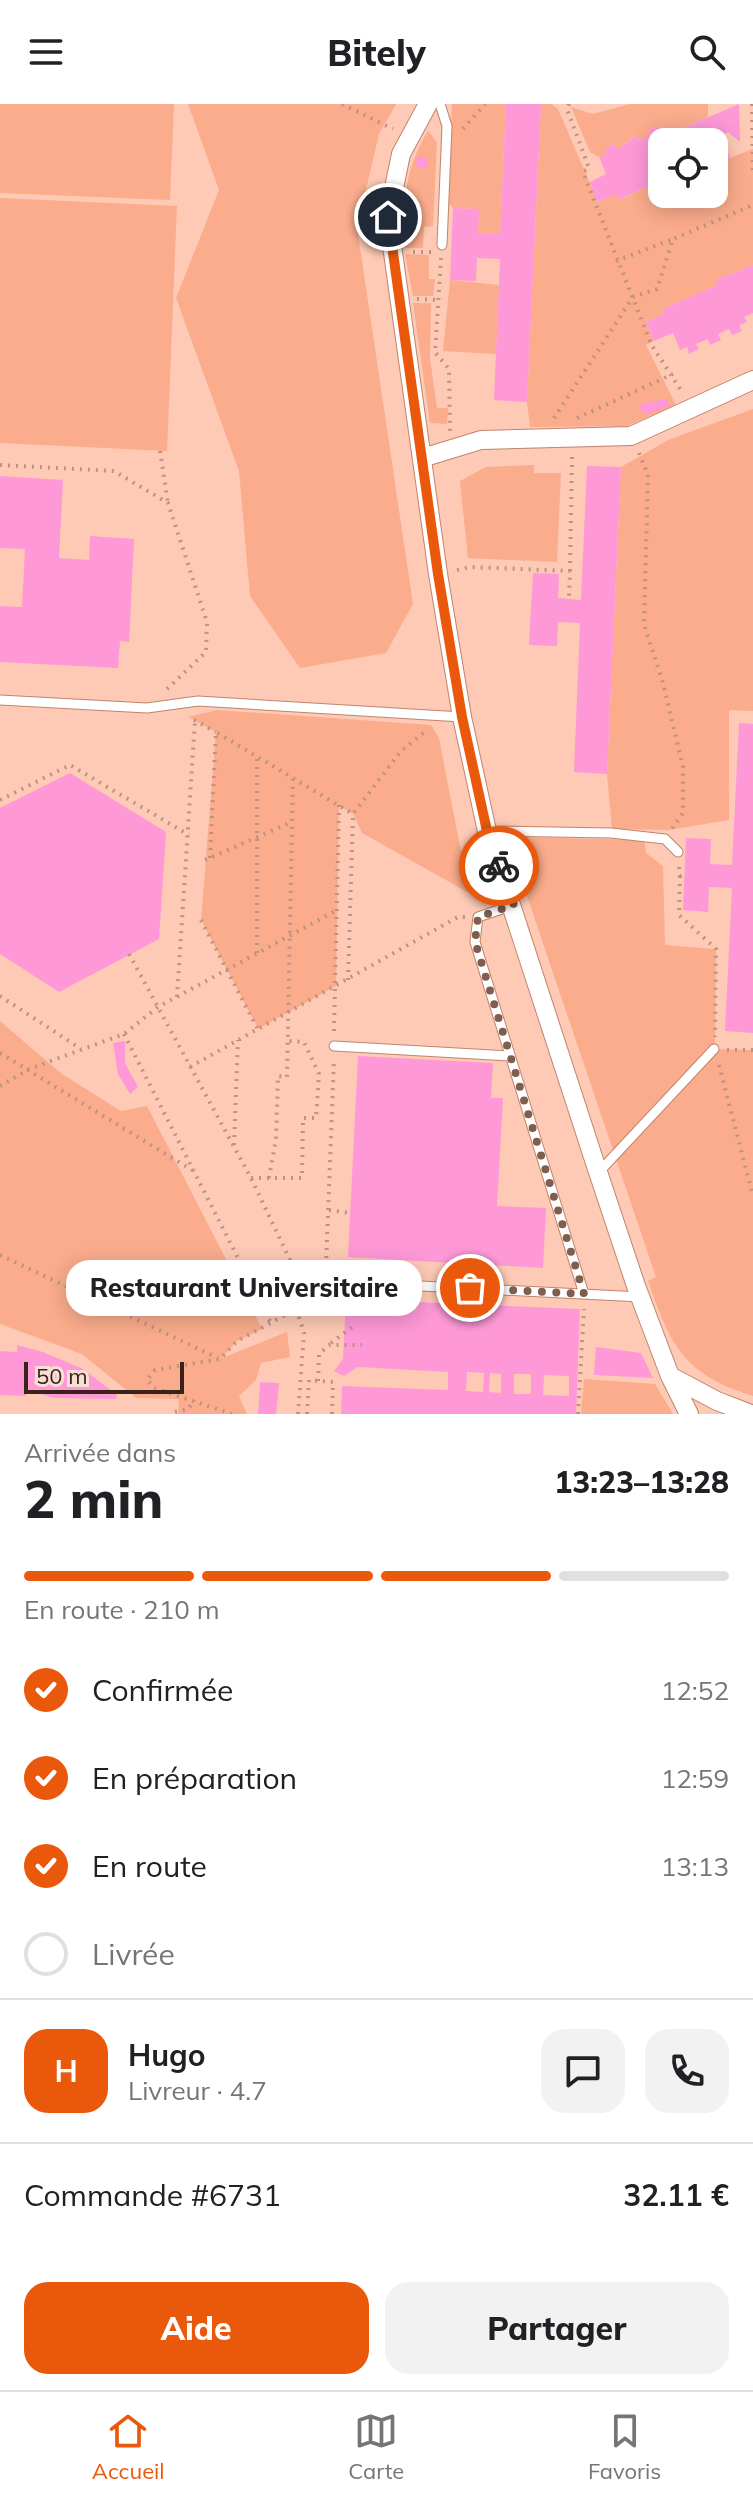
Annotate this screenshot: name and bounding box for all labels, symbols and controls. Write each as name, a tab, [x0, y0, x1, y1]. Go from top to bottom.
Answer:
icon: menu	[24, 30, 68, 74]
text: Bitely	[327, 30, 426, 75]
icon: search	[685, 30, 729, 74]
map controls	[648, 128, 728, 208]
button: locate	[648, 128, 728, 208]
pin	[354, 183, 422, 251]
icon: home	[366, 195, 410, 239]
courier	[459, 826, 539, 906]
icon: bike	[477, 844, 521, 888]
pin	[436, 1254, 504, 1322]
callout: Restaurant Universitaire	[66, 1260, 422, 1316]
icon: bag	[448, 1266, 492, 1310]
text: Restaurant Universitaire	[90, 1271, 398, 1304]
scale bar	[24, 1358, 184, 1394]
text: 50 m	[36, 1362, 87, 1390]
text: Arrivée dans	[24, 1436, 176, 1469]
text: 13:23–13:28	[554, 1463, 729, 1501]
text: 2 min	[24, 1466, 163, 1531]
text: En route · 210 m	[24, 1593, 220, 1626]
icon: check	[24, 1668, 68, 1712]
text: Confirmée	[92, 1671, 233, 1709]
text: 12:52	[661, 1674, 729, 1707]
icon: check	[24, 1756, 68, 1800]
text: En préparation	[92, 1759, 297, 1797]
text: 12:59	[661, 1762, 729, 1795]
icon: check	[24, 1844, 68, 1888]
text: En route	[92, 1847, 207, 1885]
text: 13:13	[661, 1850, 729, 1883]
text: Livrée	[92, 1935, 175, 1973]
button: chat	[541, 2029, 625, 2113]
button: phone	[645, 2029, 729, 2113]
text: Hugo	[128, 2036, 206, 2074]
text: H	[54, 2052, 78, 2090]
text: Livreur · 4.7	[128, 2074, 267, 2107]
text: Commande #6731	[24, 2176, 281, 2214]
text: 32.11 €	[623, 2176, 729, 2214]
button: Aide	[24, 2282, 369, 2374]
button: Partager	[385, 2282, 729, 2374]
tab: Accueil	[92, 2409, 165, 2485]
tab: Carte	[348, 2409, 404, 2485]
tab: Favoris	[588, 2409, 661, 2485]

